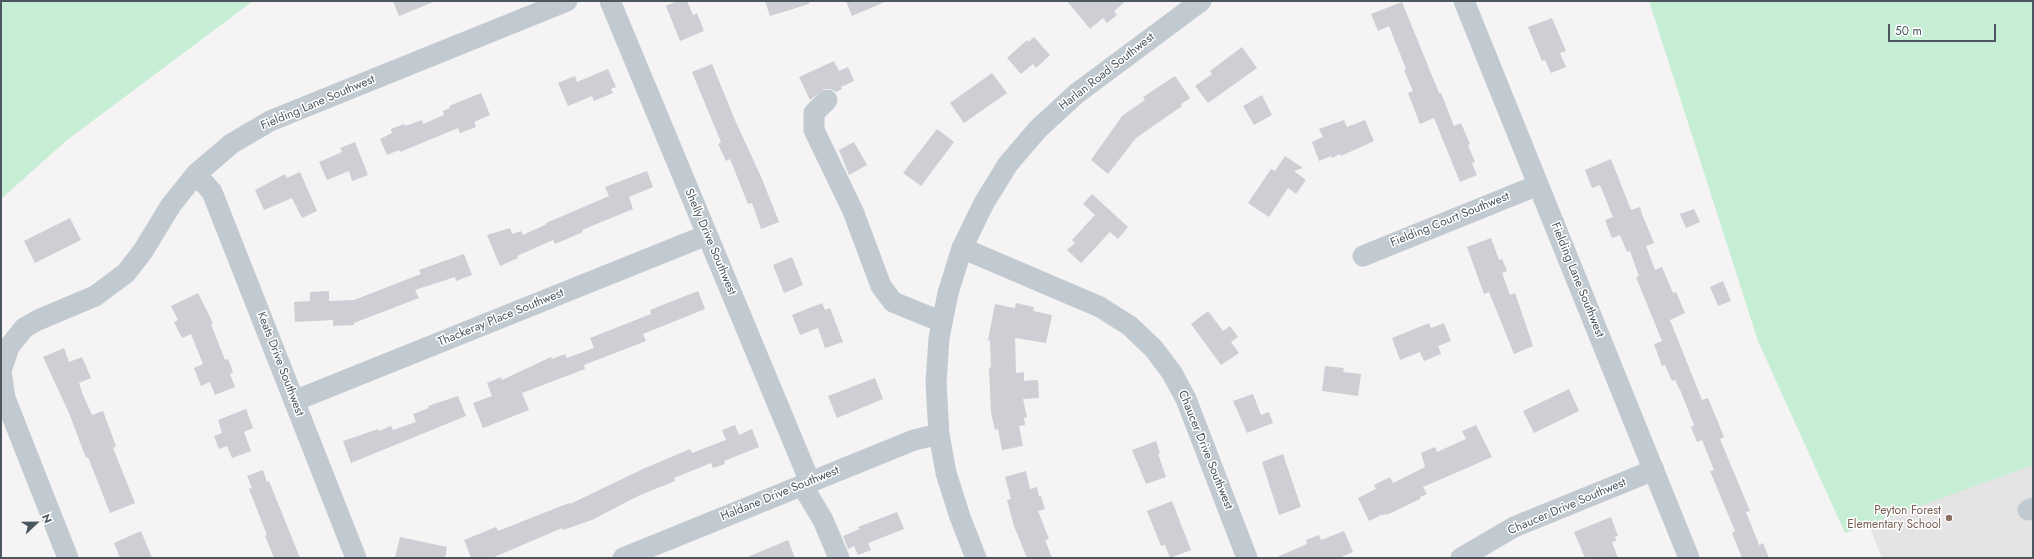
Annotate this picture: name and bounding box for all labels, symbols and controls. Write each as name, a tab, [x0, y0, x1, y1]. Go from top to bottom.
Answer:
scale bar	[1890, 16, 1998, 42]
text: 50 m	[1895, 22, 1922, 40]
street label: Harlan Road Southwest	[1057, 30, 1157, 114]
street label: Fielding Lane Southwest	[259, 72, 377, 134]
street label: Shelly Drive Southwest	[681, 187, 739, 297]
street label: Fielding Court Southwest	[1388, 190, 1512, 250]
street label: Fielding Lane Southwest	[1547, 221, 1607, 339]
street label: Thackeray Place Southwest	[436, 286, 566, 350]
street label: Keats Drive Southwest	[253, 310, 307, 418]
street label: Chaucer Drive Southwest	[1175, 388, 1235, 512]
street label: Haldane Drive Southwest	[719, 464, 841, 524]
street label: Chaucer Drive Southwest	[1506, 476, 1628, 538]
north arrow	[16, 503, 56, 543]
place label: Peyton Forest Elementary School	[1847, 504, 1941, 532]
text: N	[38, 511, 56, 526]
marker: Peyton Forest Elementary School	[1944, 513, 1954, 523]

